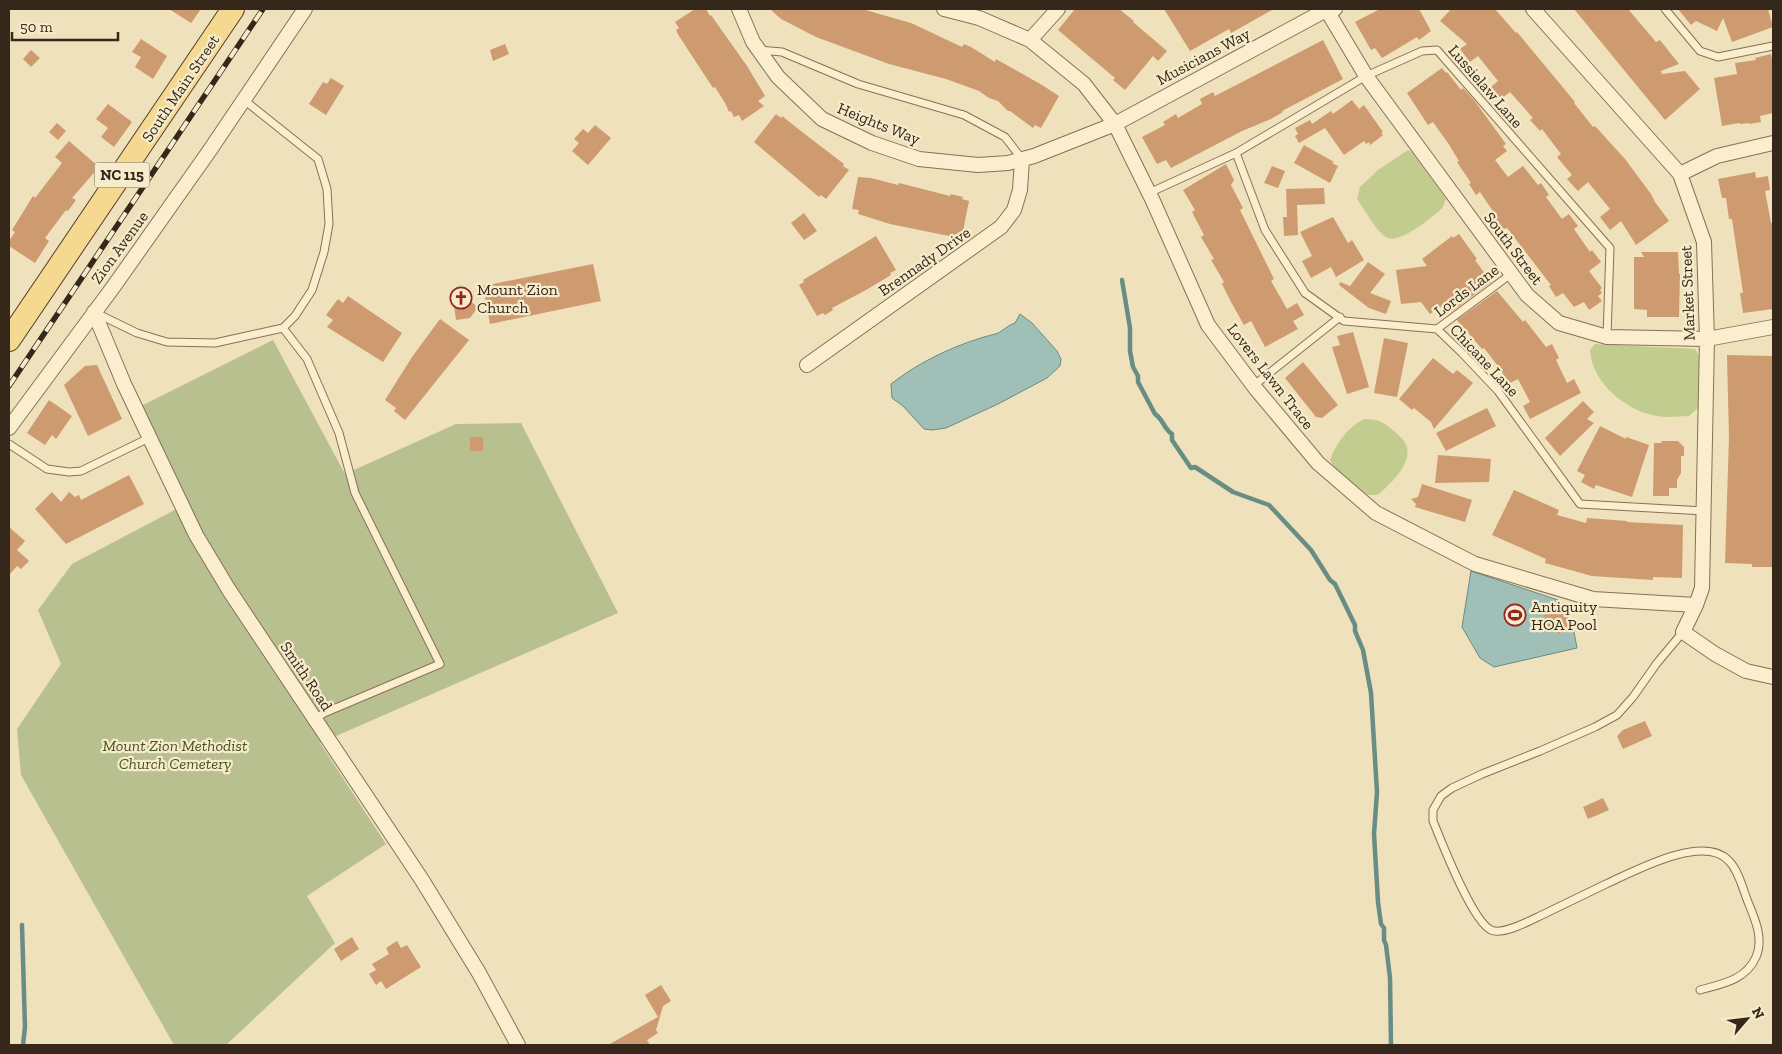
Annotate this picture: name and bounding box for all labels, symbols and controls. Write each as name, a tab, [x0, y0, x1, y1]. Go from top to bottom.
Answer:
scale bar	[12, 10, 119, 42]
text: 50 m	[20, 18, 53, 36]
street label: Musicians Way	[1153, 24, 1254, 89]
street label: South Main Street	[138, 31, 223, 145]
street label: Lussielaw Lane	[1444, 41, 1527, 132]
street label: Heights Way	[835, 98, 924, 149]
road number: NC 115	[94, 162, 150, 188]
street label: Zion Avenue	[87, 207, 152, 287]
street label: South Street	[1480, 208, 1547, 289]
street label: Brennady Drive	[875, 223, 974, 300]
street label: Market Street	[1676, 245, 1699, 341]
street label: Lords Lane	[1430, 260, 1502, 321]
place label: Mount Zion Church	[477, 280, 559, 317]
church icon: Mount Zion Church	[449, 286, 473, 310]
street label: Lovers Lawn Trace	[1223, 319, 1318, 433]
street label: Chicane Lane	[1446, 320, 1523, 401]
place label: Antiquity HOA Pool	[1531, 597, 1598, 634]
sports icon: Antiquity HOA Pool	[1503, 603, 1527, 627]
street label: Smith Road	[276, 638, 337, 715]
park label: Mount Zion Methodist Church Cemetery	[102, 736, 248, 773]
north arrow	[1722, 994, 1772, 1044]
text: N	[1748, 1004, 1768, 1022]

